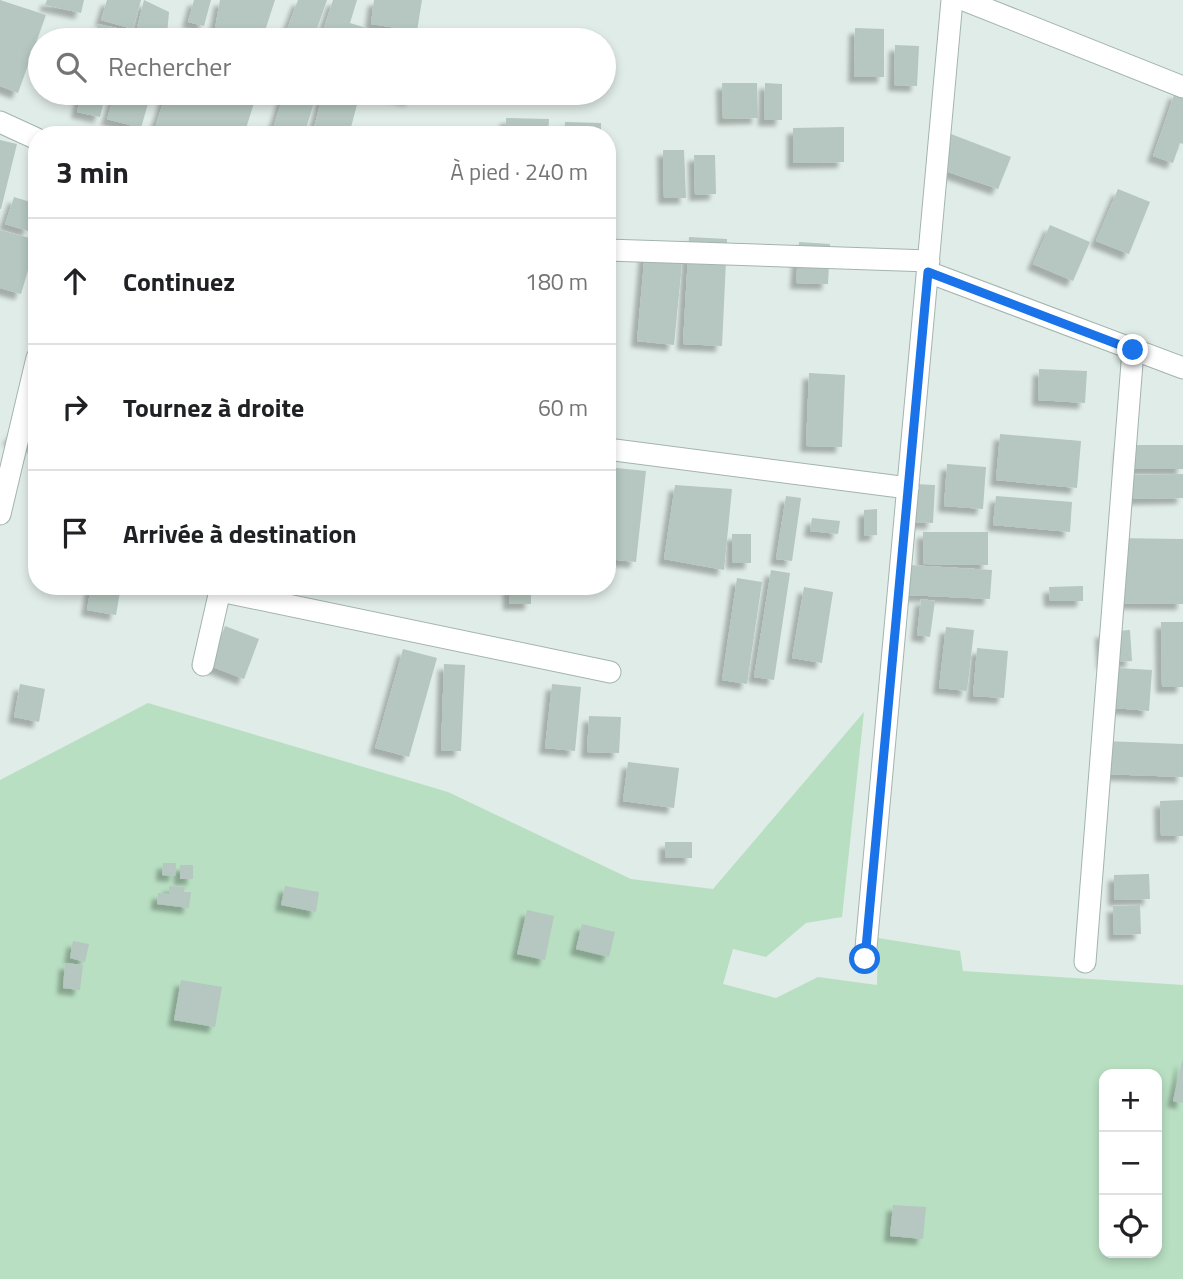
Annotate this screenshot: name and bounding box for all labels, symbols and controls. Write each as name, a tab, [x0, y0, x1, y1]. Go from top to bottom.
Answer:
search box	[28, 28, 616, 105]
text: Rechercher	[108, 47, 232, 86]
icon: search	[52, 48, 90, 86]
text: 3 min	[56, 149, 129, 195]
text: À pied · 240 m	[450, 154, 588, 189]
icon: ahead	[56, 262, 94, 300]
text: Continuez	[123, 262, 235, 301]
text: 180 m	[525, 264, 588, 299]
route end	[1117, 334, 1148, 365]
icon: right	[56, 388, 94, 426]
text: Tournez à droite	[123, 388, 304, 427]
text: 60 m	[538, 390, 588, 425]
icon: arrive	[56, 514, 94, 552]
text: Arrivée à destination	[123, 514, 357, 553]
route start	[849, 943, 880, 974]
map controls	[1099, 1069, 1162, 1258]
button: +	[1099, 1069, 1162, 1132]
button: −	[1099, 1132, 1162, 1195]
button: locate	[1099, 1195, 1162, 1258]

